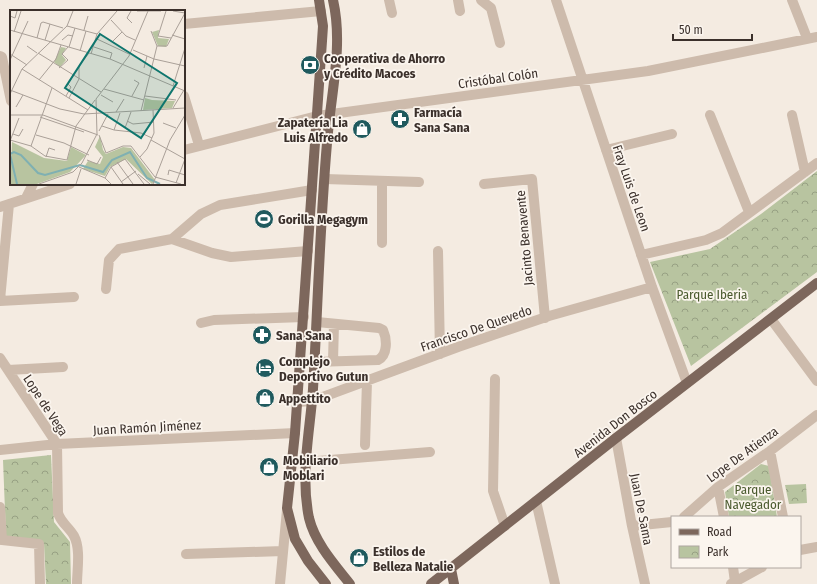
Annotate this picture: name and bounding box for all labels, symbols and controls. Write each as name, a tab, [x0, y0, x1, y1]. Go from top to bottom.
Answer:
inset map	[10, 10, 185, 185]
scale bar	[673, 16, 752, 42]
text: 50 m	[679, 23, 703, 37]
place label: Cooperativa de Ahorro y Crédito Macoes	[323, 51, 445, 81]
bank icon: Cooperativa de Ahorro y Crédito Macoes	[299, 54, 321, 76]
street label: Cristóbal Colón	[457, 65, 539, 92]
place label: Farmacía Sana Sana	[414, 105, 470, 135]
pharmacy icon: Farmacía Sana Sana	[389, 108, 411, 130]
place label: Zapatería Lia Luis Alfredo	[278, 115, 349, 145]
shop icon: Zapatería Lia Luis Alfredo	[351, 118, 373, 140]
street label: Fray Luis de Leon	[610, 143, 653, 233]
street label: Jacinto Benavente	[513, 190, 536, 286]
sports icon: Gorilla Megagym	[253, 208, 275, 230]
place label: Gorilla Megagym	[278, 212, 368, 227]
park label: Parque Iberia	[677, 287, 747, 302]
street label: Francisco De Quevedo	[419, 302, 534, 355]
pharmacy icon: Sana Sana	[251, 324, 273, 346]
place label: Sana Sana	[276, 328, 332, 343]
place label: Complejo Deportivo Gutun	[279, 354, 368, 384]
hotel icon: Complejo Deportivo Gutun	[254, 357, 276, 379]
street label: Lope de Vega	[20, 372, 71, 439]
street label: Avenida Don Bosco	[571, 386, 660, 461]
shop icon: Appettito	[254, 387, 276, 409]
place label: Appettito	[278, 391, 331, 406]
street label: Juan Ramón Jiménez	[93, 417, 201, 438]
street label: Lope De Atienza	[704, 423, 781, 485]
place label: Mobiliario Moblari	[283, 453, 338, 483]
shop icon: Mobiliario Moblari	[258, 456, 280, 478]
street label: Juan De Sama	[627, 472, 656, 546]
park label: Parque Navegador	[725, 482, 782, 512]
legend	[671, 516, 801, 568]
text: Road	[707, 525, 732, 539]
place label: Estilos de Belleza Natalie	[373, 544, 454, 574]
text: Park	[707, 545, 729, 559]
shop icon: Estilos de Belleza Natalie	[348, 547, 370, 569]

